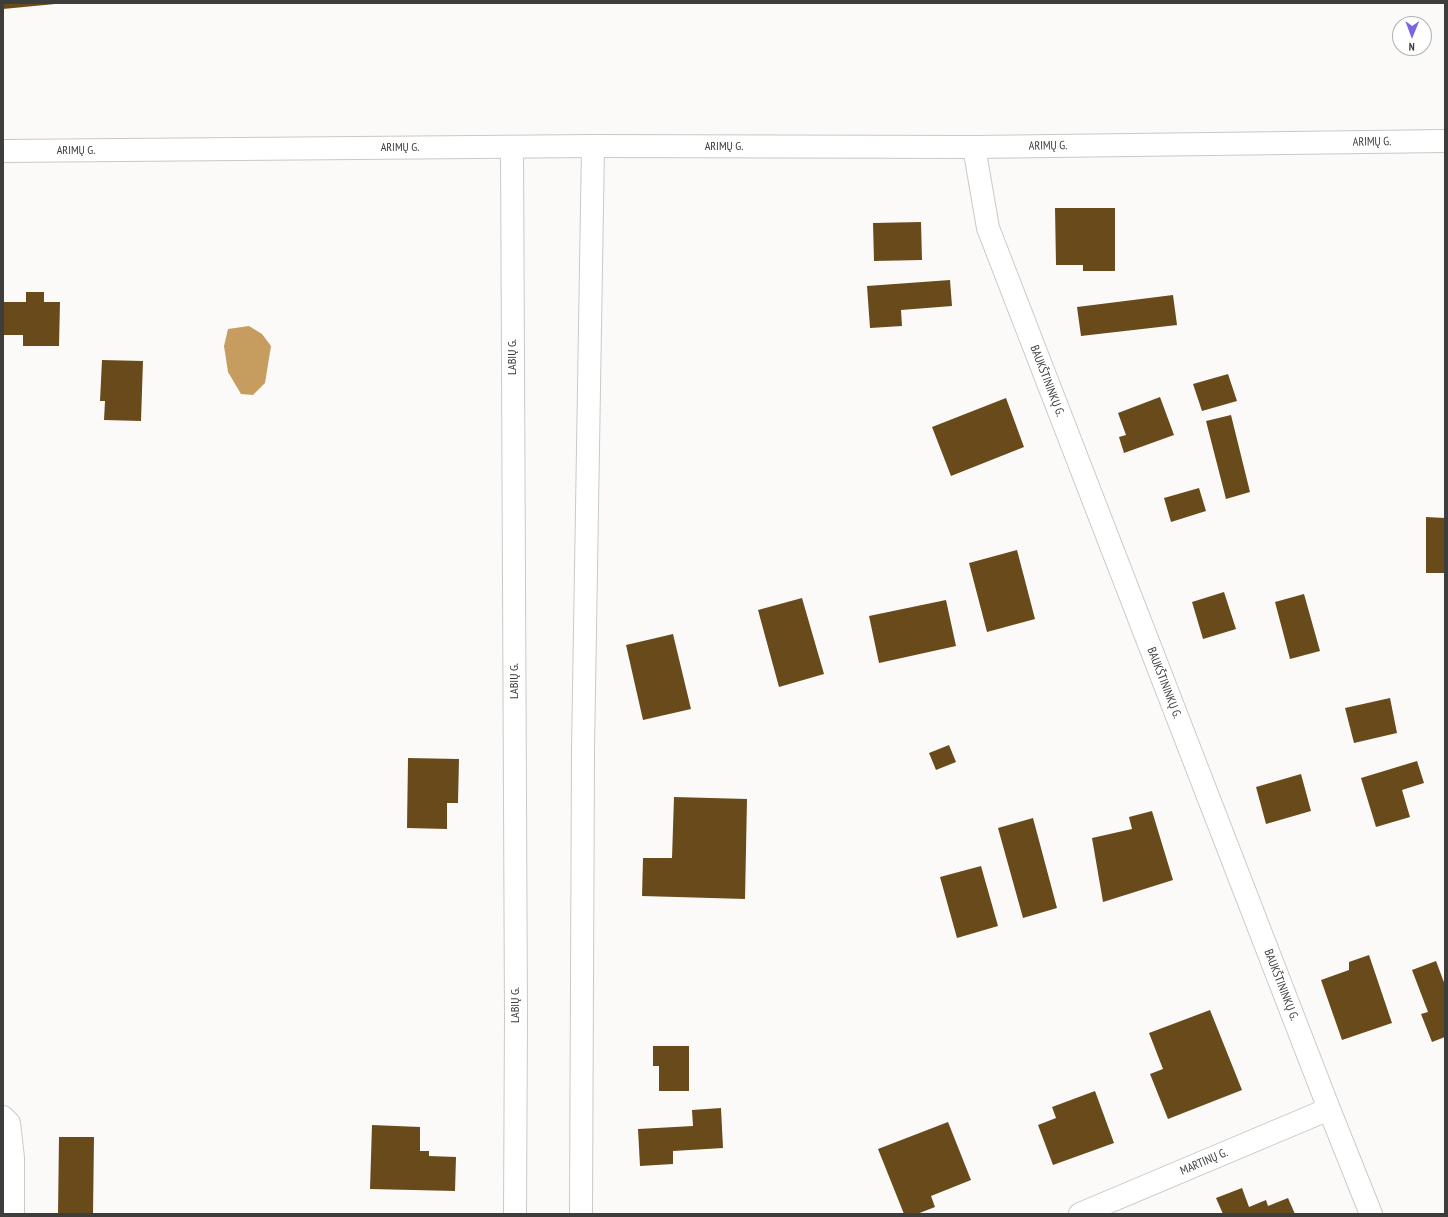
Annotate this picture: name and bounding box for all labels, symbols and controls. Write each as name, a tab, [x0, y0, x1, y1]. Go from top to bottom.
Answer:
north arrow	[1392, 16, 1432, 56]
text: N	[1409, 40, 1415, 54]
street label: ARIMŲ G.	[1353, 134, 1391, 150]
street label: ARIMŲ G.	[1029, 138, 1067, 154]
street label: ARIMŲ G.	[705, 140, 743, 154]
street label: ARIMŲ G.	[381, 141, 419, 155]
street label: ARIMŲ G.	[57, 144, 95, 158]
street label: LABIŲ G.	[506, 339, 520, 375]
street label: BAUKŠTININKŲ G.	[1027, 343, 1067, 419]
street label: BAUKŠTININKŲ G.	[1144, 645, 1184, 721]
street label: LABIŲ G.	[508, 663, 522, 699]
street label: BAUKŠTININKŲ G.	[1261, 947, 1301, 1023]
street label: LABIŲ G.	[509, 987, 523, 1023]
street label: MARTINŲ G.	[1178, 1146, 1230, 1178]

